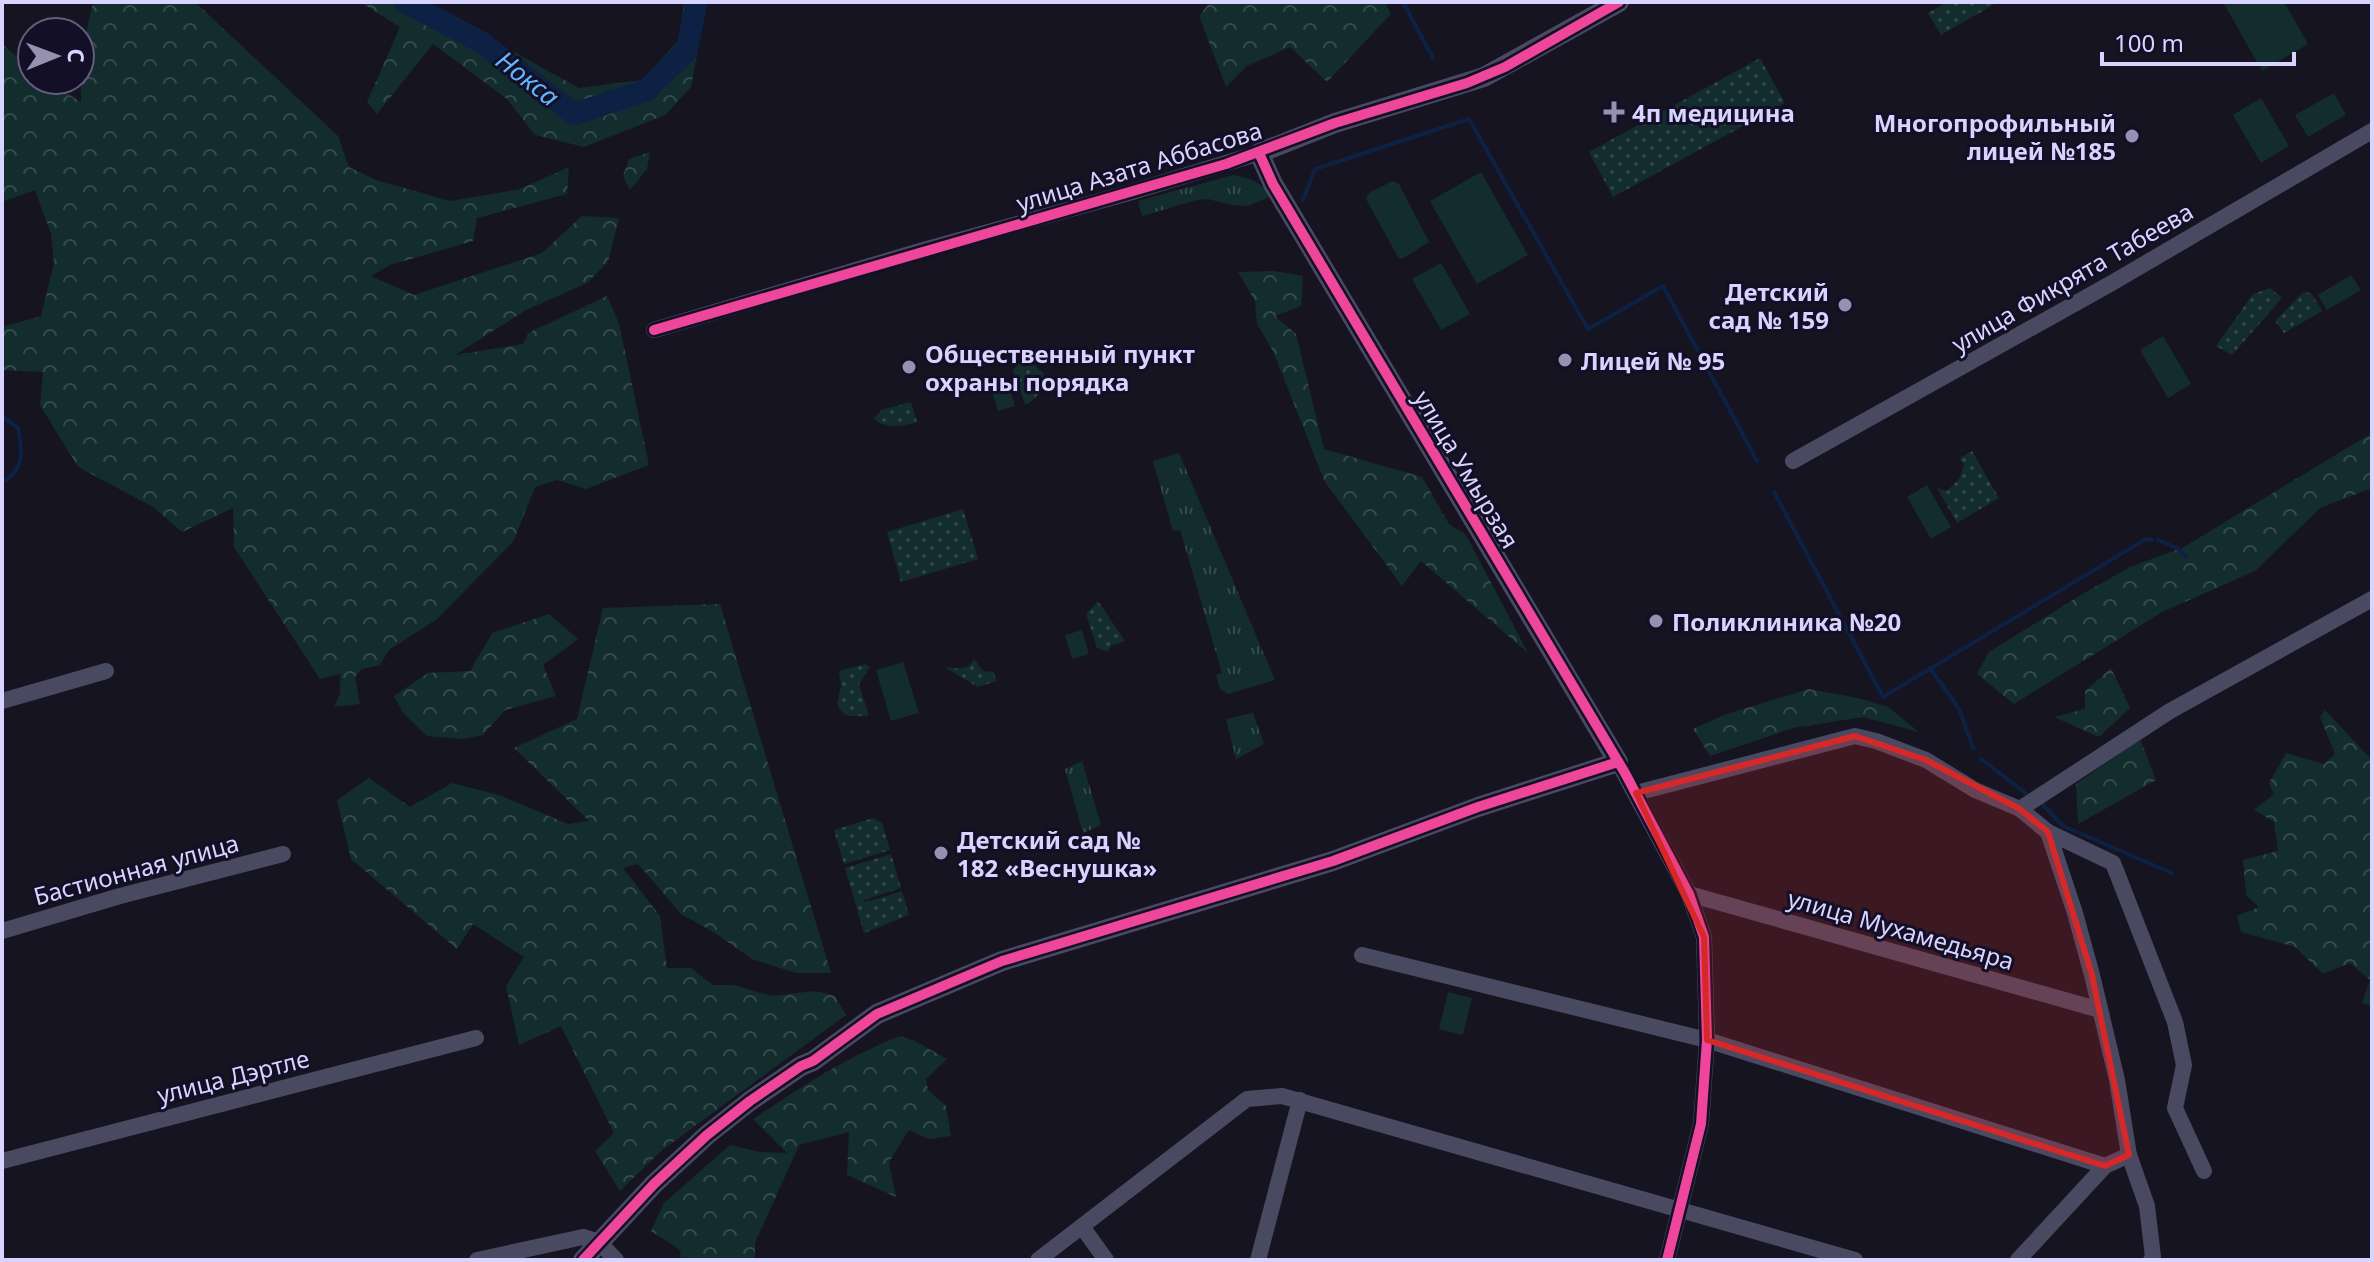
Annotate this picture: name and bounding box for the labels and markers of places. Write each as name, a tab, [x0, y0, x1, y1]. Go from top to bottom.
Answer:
place label: 4п медицина	[1632, 96, 1795, 129]
marker: 4п медицина	[1603, 101, 1625, 123]
place label: Многопрофильный лицей №185	[1874, 106, 2116, 167]
marker: Многопрофильный лицей №185	[2123, 127, 2141, 145]
place label: Детский сад № 159	[1708, 275, 1829, 336]
marker: Детский сад № 159	[1836, 296, 1854, 314]
place label: Общественный пункт охраны порядка	[925, 337, 1195, 398]
place label: Лицей № 95	[1581, 344, 1725, 377]
marker: Лицей № 95	[1556, 351, 1574, 369]
marker: Общественный пункт охраны порядка	[900, 358, 918, 376]
place label: Поликлиника №20	[1672, 605, 1901, 638]
marker: Поликлиника №20	[1647, 612, 1665, 630]
place label: Детский сад № 182 «Веснушка»	[957, 823, 1157, 884]
marker: Детский сад № 182 «Веснушка»	[932, 844, 950, 862]

